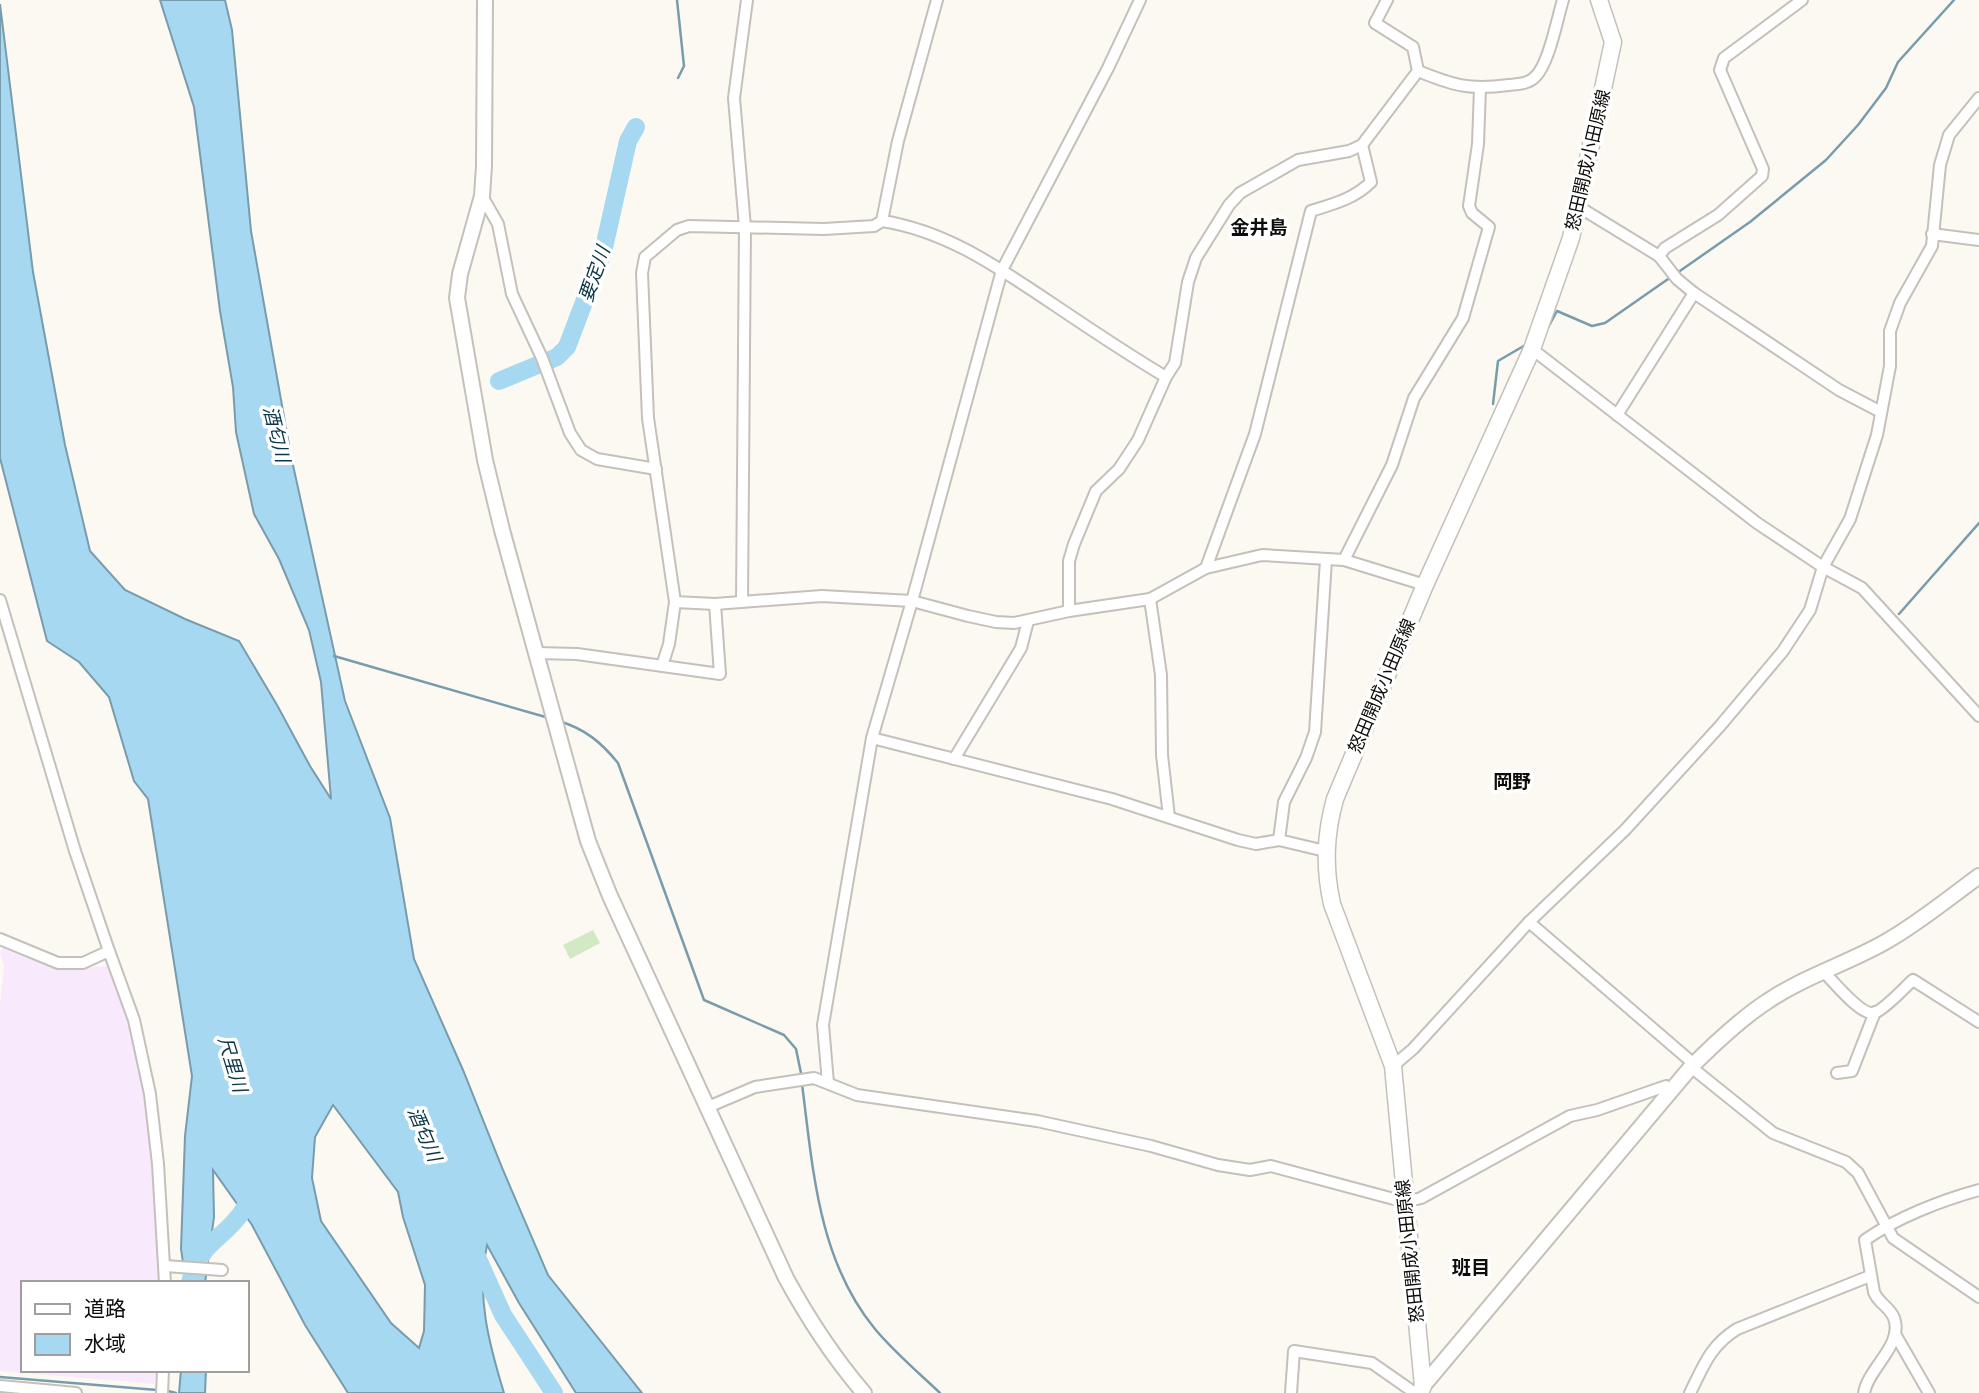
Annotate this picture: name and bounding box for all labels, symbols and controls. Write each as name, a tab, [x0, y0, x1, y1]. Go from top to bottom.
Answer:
street label: 怒田開成小田原線	[1561, 87, 1615, 233]
district label: 金井島	[1230, 216, 1288, 239]
water label: 要定川	[574, 242, 615, 305]
water label: 酒匂川	[258, 404, 295, 466]
street label: 怒田開成小田原線	[1344, 615, 1420, 757]
district label: 岡野	[1493, 770, 1531, 793]
water label: 尺里川	[213, 1034, 252, 1097]
water label: 酒匂川	[403, 1103, 447, 1167]
street label: 怒田開成小田原線	[1392, 1178, 1428, 1324]
district label: 班目	[1452, 1256, 1490, 1279]
legend	[21, 1281, 248, 1372]
text: 道路	[84, 1296, 126, 1322]
text: 水域	[84, 1331, 126, 1357]

